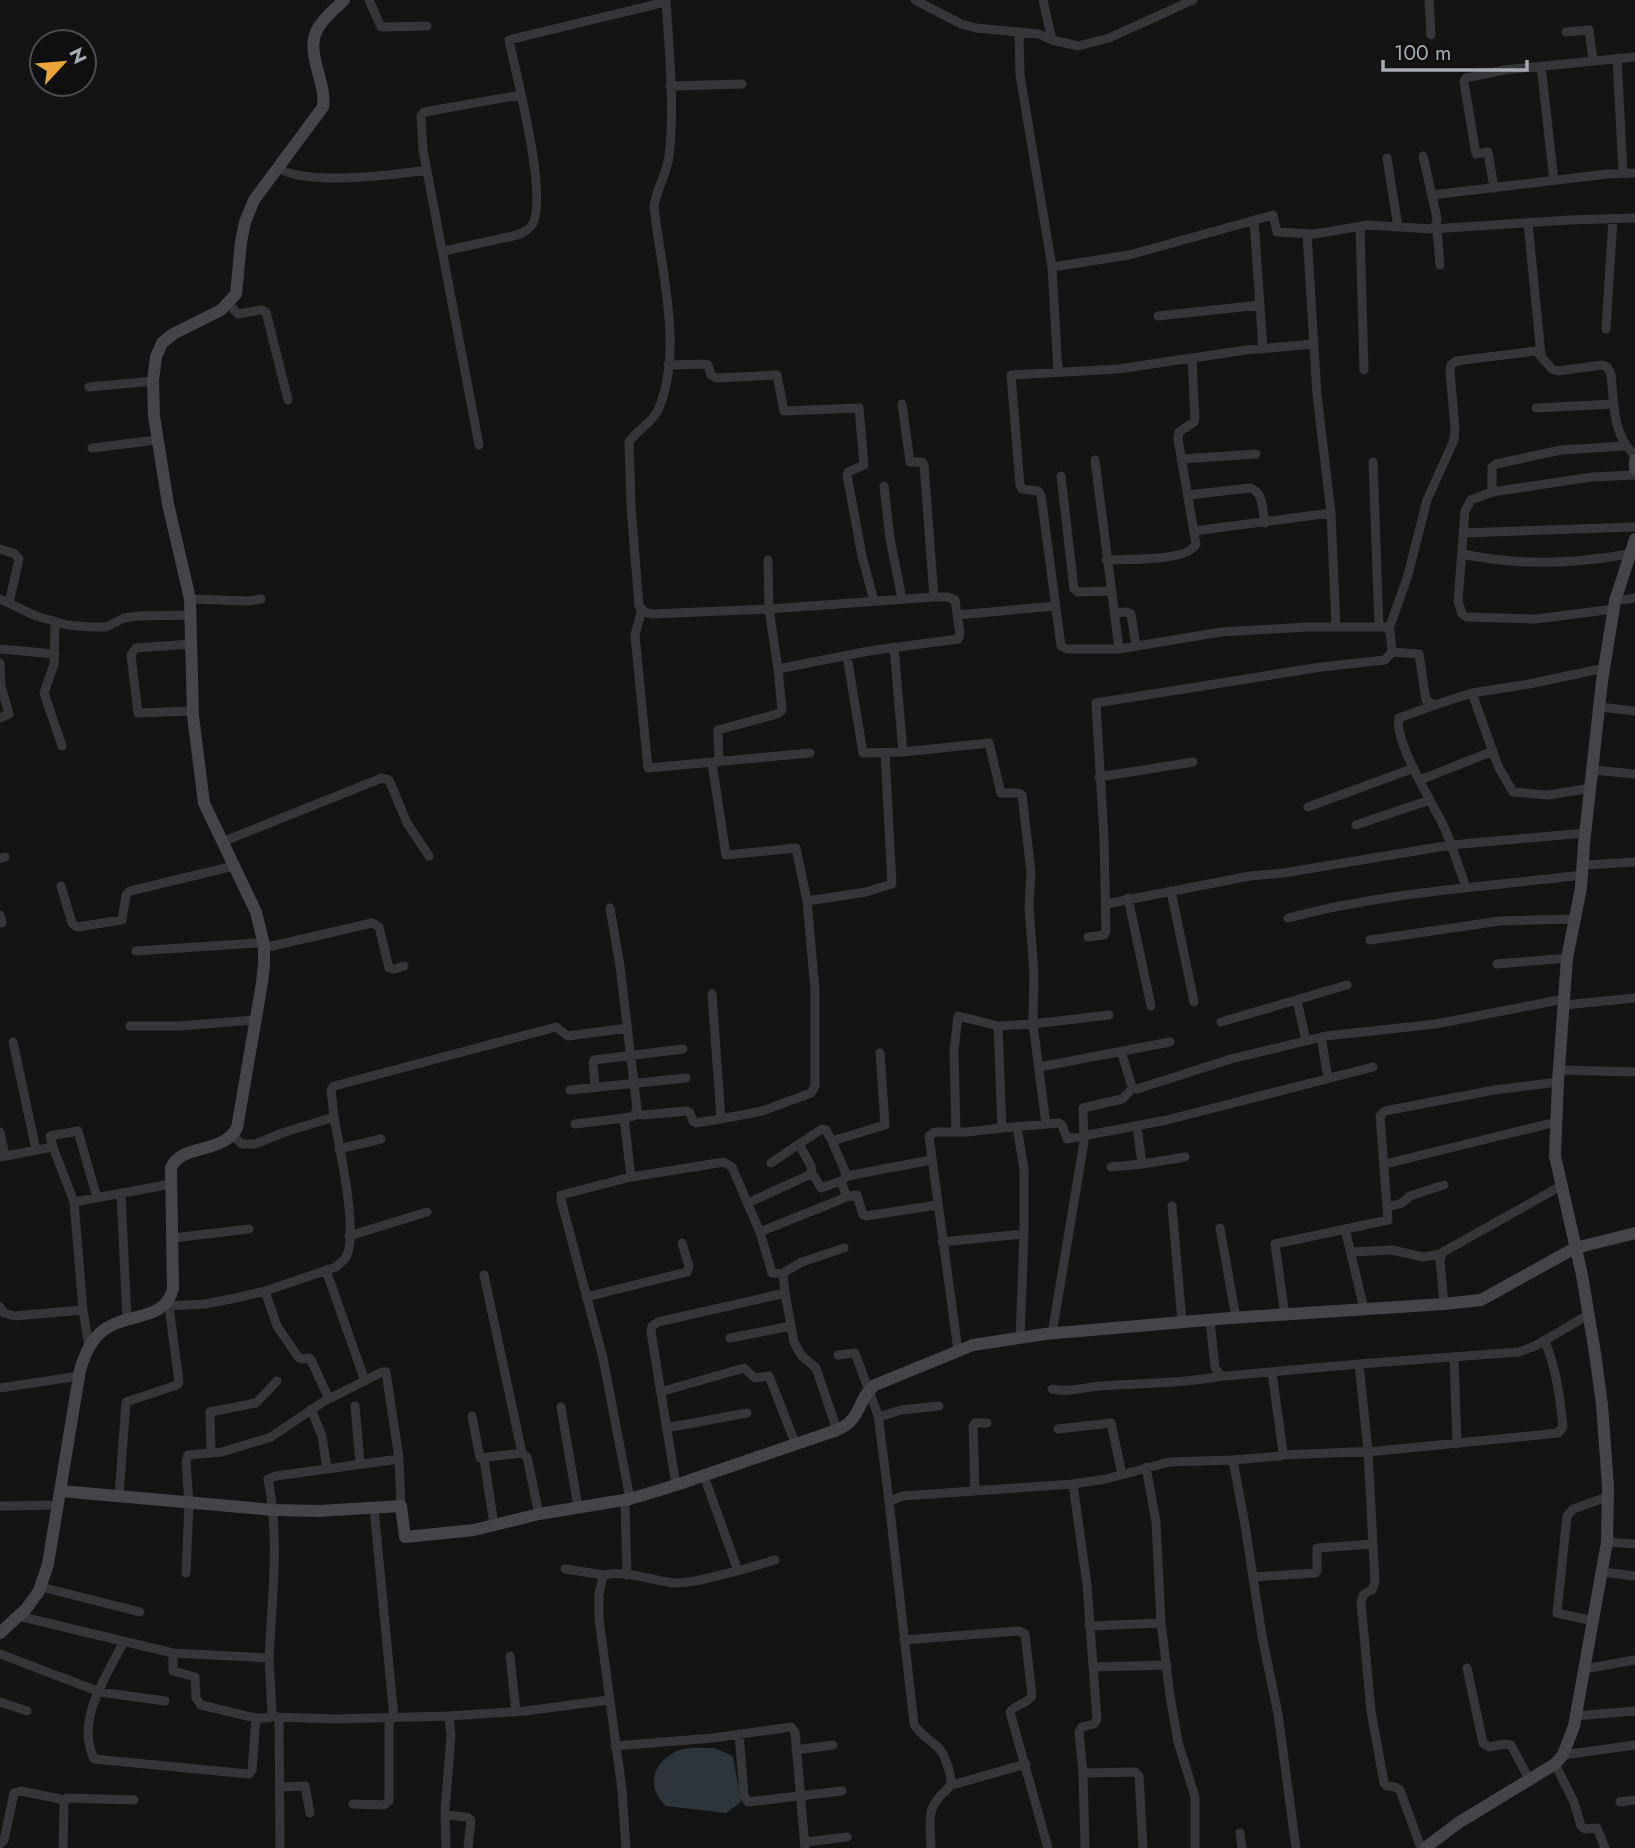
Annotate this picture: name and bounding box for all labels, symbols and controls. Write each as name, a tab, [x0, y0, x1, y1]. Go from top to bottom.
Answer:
north arrow	[28, 28, 98, 98]
scale bar	[1383, 28, 1526, 72]
text: 100 m	[1394, 38, 1451, 68]
text: N	[62, 43, 93, 68]

